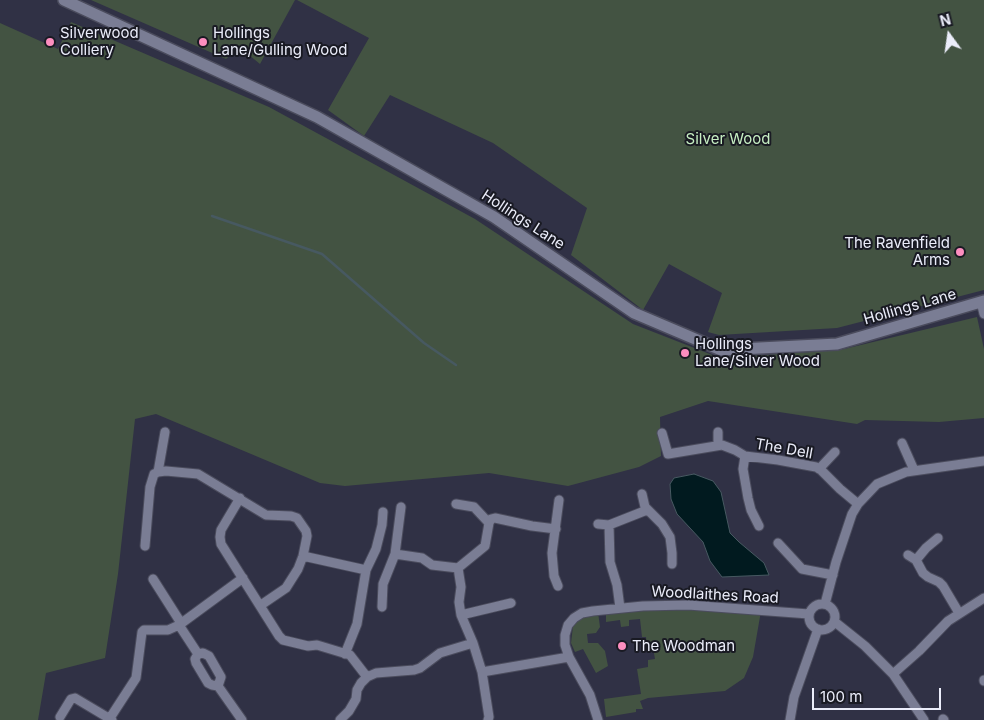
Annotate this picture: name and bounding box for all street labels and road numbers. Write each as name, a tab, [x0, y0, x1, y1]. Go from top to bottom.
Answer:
street label: Hollings Lane	[478, 186, 568, 254]
street label: Hollings Lane	[861, 285, 959, 329]
street label: The Dell	[754, 435, 814, 463]
street label: Woodlaithes Road	[651, 583, 779, 607]

